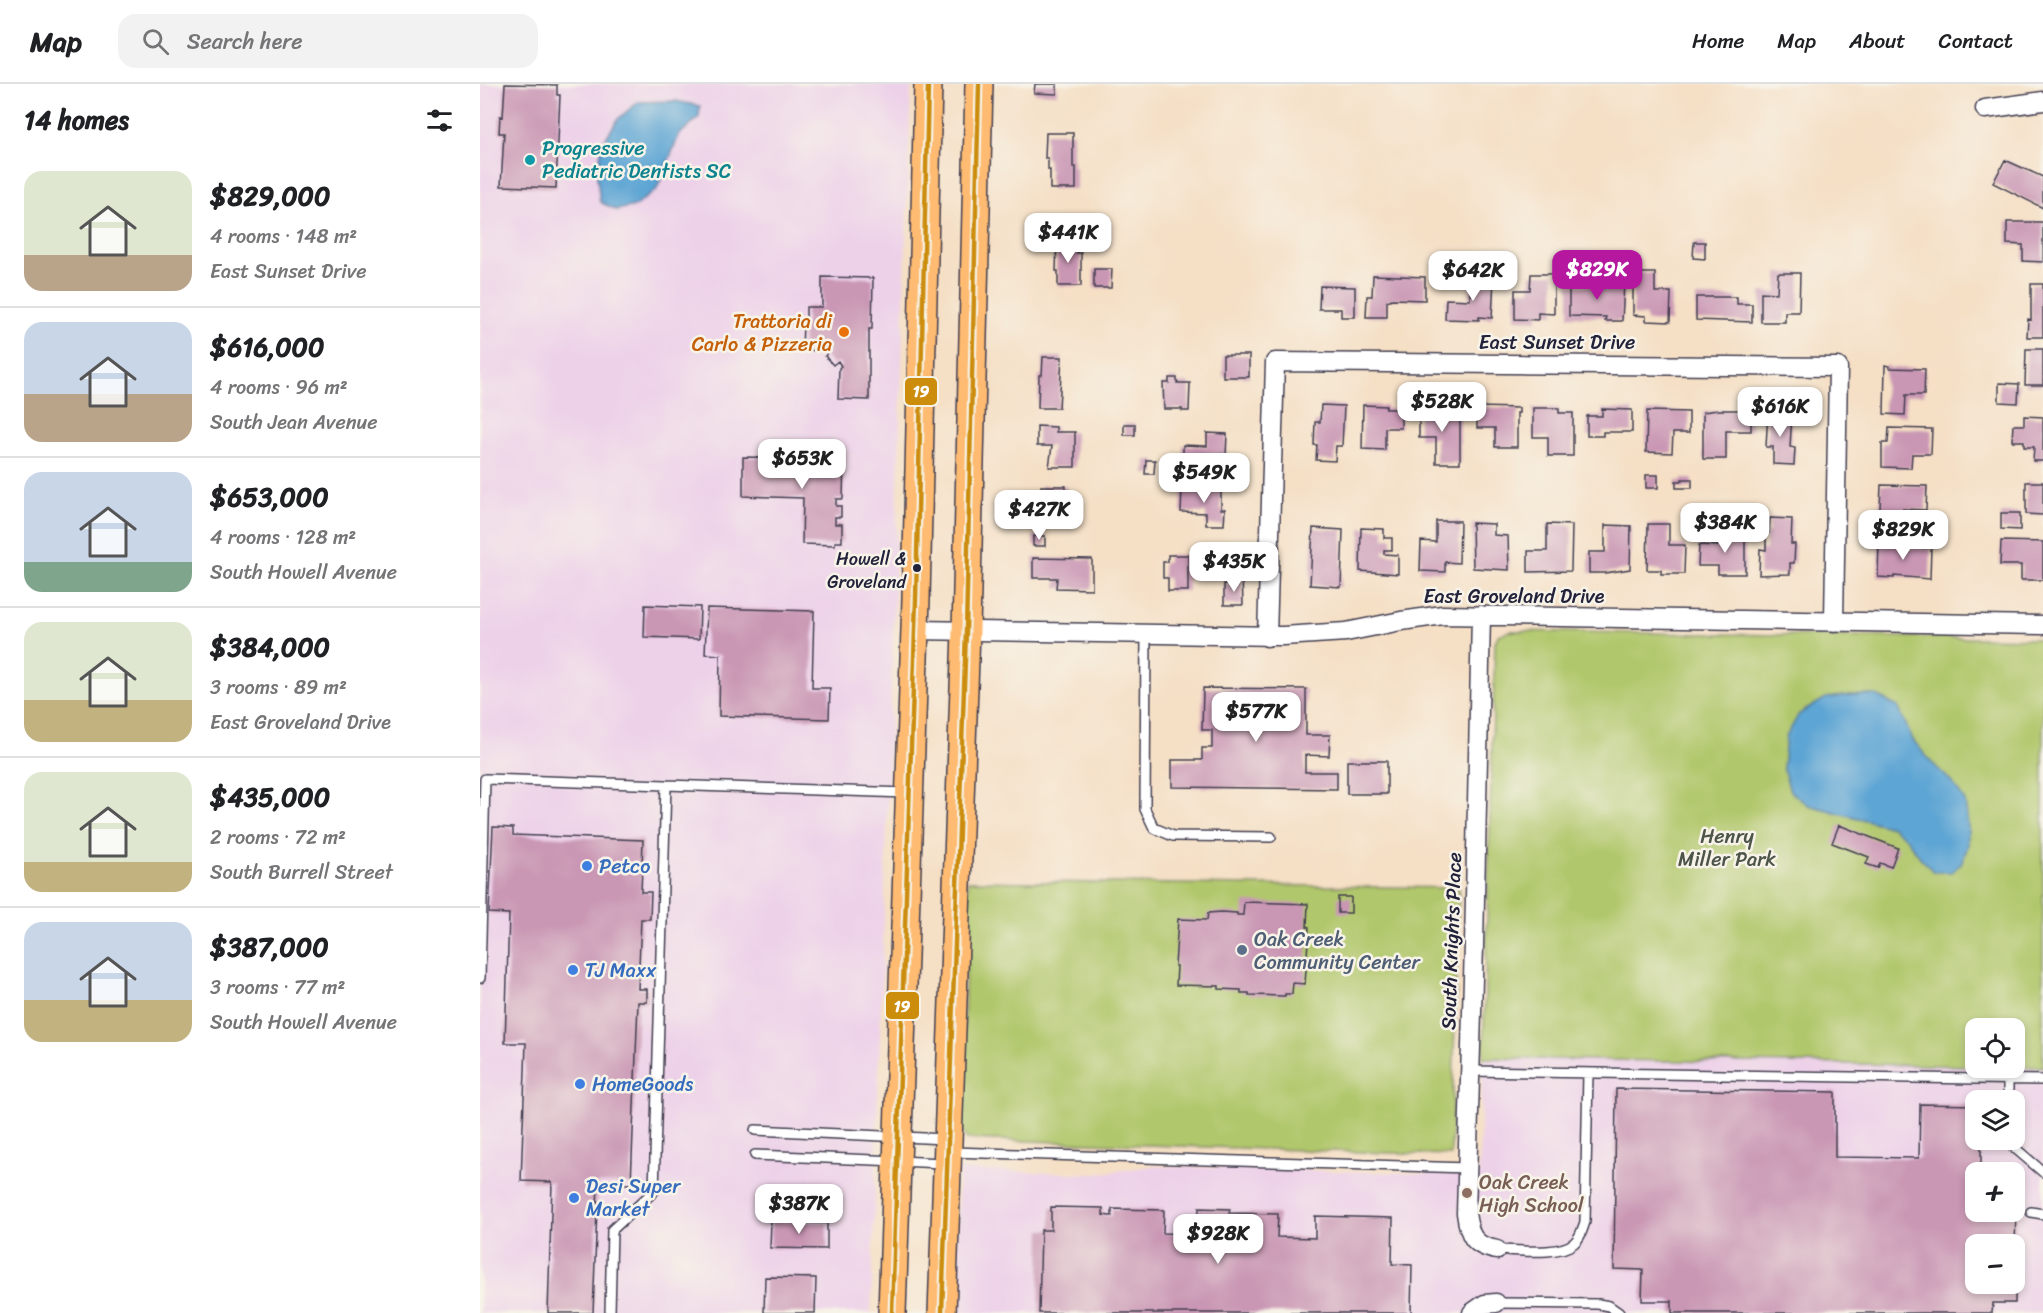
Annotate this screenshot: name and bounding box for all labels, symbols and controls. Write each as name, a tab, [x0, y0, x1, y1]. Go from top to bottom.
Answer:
search box	[118, 14, 538, 68]
text: Map	[30, 17, 82, 66]
text: Search here	[187, 22, 303, 61]
text: Home	[1692, 22, 1744, 60]
text: Map	[1777, 22, 1816, 60]
text: About	[1849, 22, 1906, 60]
text: Contact	[1939, 22, 2013, 60]
icon: search	[139, 25, 172, 58]
text: 14 homes	[24, 97, 129, 143]
icon: filters	[423, 104, 456, 137]
place label: Progressive Pediatric Dentists SC	[542, 131, 732, 189]
marker: Progressive Pediatric Dentists SC	[523, 153, 537, 167]
text: $829,000	[210, 173, 330, 219]
icon: home	[72, 195, 144, 267]
pin: $441K	[1026, 213, 1110, 264]
text: $441K	[1038, 215, 1098, 250]
text: 4 rooms · 148 m²	[210, 219, 357, 254]
pin: $829K	[1555, 250, 1639, 301]
pin: $642K	[1431, 251, 1515, 302]
text: $829K	[1566, 252, 1628, 287]
text: $642K	[1442, 253, 1504, 288]
text: East Sunset Drive	[210, 254, 366, 289]
place label: Trattoria di Carlo & Pizzeria	[692, 304, 833, 362]
text: $616,000	[210, 324, 324, 370]
marker: Trattoria di Carlo & Pizzeria	[837, 325, 851, 339]
street label: East Sunset Drive	[1479, 325, 1635, 360]
icon: home	[72, 346, 144, 418]
text: 4 rooms · 96 m²	[210, 370, 348, 405]
line badge: 19	[904, 377, 938, 406]
text: 19	[913, 377, 930, 406]
pin: $528K	[1400, 382, 1484, 433]
text: $528K	[1411, 384, 1473, 419]
pin: $616K	[1738, 387, 1822, 438]
text: $616K	[1752, 389, 1808, 424]
text: South Jean Avenue	[210, 405, 377, 440]
pin: $653K	[760, 439, 844, 490]
text: $653K	[772, 441, 832, 476]
pin: $549K	[1162, 453, 1246, 504]
text: $549K	[1173, 455, 1235, 490]
text: $653,000	[210, 474, 329, 520]
pin: $427K	[997, 490, 1081, 541]
text: $427K	[1008, 492, 1070, 527]
icon: home	[72, 496, 144, 568]
pin: $384K	[1683, 503, 1767, 554]
text: $384K	[1694, 505, 1756, 540]
pin: $829K	[1861, 510, 1945, 561]
text: $829K	[1872, 512, 1934, 547]
text: 4 rooms · 128 m²	[210, 520, 356, 555]
pin: $435K	[1192, 542, 1276, 593]
place label: Howell & Groveland	[827, 543, 908, 598]
text: $435K	[1203, 544, 1265, 579]
text: South Howell Avenue	[210, 555, 397, 590]
marker: Howell & Groveland	[911, 562, 923, 574]
street label: East Groveland Drive	[1424, 579, 1605, 614]
text: $384,000	[210, 624, 330, 670]
icon: home	[72, 646, 144, 718]
text: 3 rooms · 89 m²	[210, 670, 347, 705]
pin: $577K	[1214, 692, 1298, 743]
text: $577K	[1226, 694, 1286, 729]
text: East Groveland Drive	[210, 705, 391, 740]
text: $435,000	[210, 774, 330, 820]
icon: home	[72, 796, 144, 868]
park label: Henry Miller Park	[1678, 819, 1776, 877]
text: 2 rooms · 72 m²	[210, 820, 346, 855]
place label: Petco	[599, 849, 650, 884]
street label: South Knights Place	[1431, 852, 1472, 1030]
text: South Burrell Street	[210, 855, 393, 890]
marker: Petco	[580, 859, 594, 873]
place label: Oak Creek Community Center	[1254, 922, 1421, 980]
text: $387,000	[210, 924, 329, 970]
marker: Oak Creek Community Center	[1235, 943, 1249, 957]
icon: home	[72, 946, 144, 1018]
place label: TJ Maxx	[585, 953, 657, 988]
marker: TJ Maxx	[566, 963, 580, 977]
text: 3 rooms · 77 m²	[210, 970, 345, 1005]
line badge: 19	[885, 991, 920, 1020]
text: 19	[894, 992, 911, 1021]
text: South Howell Avenue	[210, 1005, 397, 1040]
map controls	[1965, 1018, 2025, 1294]
button: locate	[1965, 1018, 2025, 1078]
place label: HomeGoods	[592, 1067, 694, 1102]
marker: HomeGoods	[573, 1077, 587, 1091]
button: layers	[1965, 1090, 2025, 1150]
button: +	[1965, 1162, 2025, 1222]
place label: Oak Creek High School	[1479, 1165, 1585, 1223]
place label: Desi Super Market	[586, 1169, 681, 1227]
pin: $387K	[757, 1184, 841, 1235]
text: $387K	[769, 1186, 829, 1221]
marker: Oak Creek High School	[1460, 1186, 1474, 1200]
marker: Desi Super Market	[567, 1191, 581, 1205]
pin: $928K	[1176, 1214, 1260, 1265]
text: $928K	[1187, 1216, 1249, 1251]
button: −	[1965, 1234, 2025, 1294]

